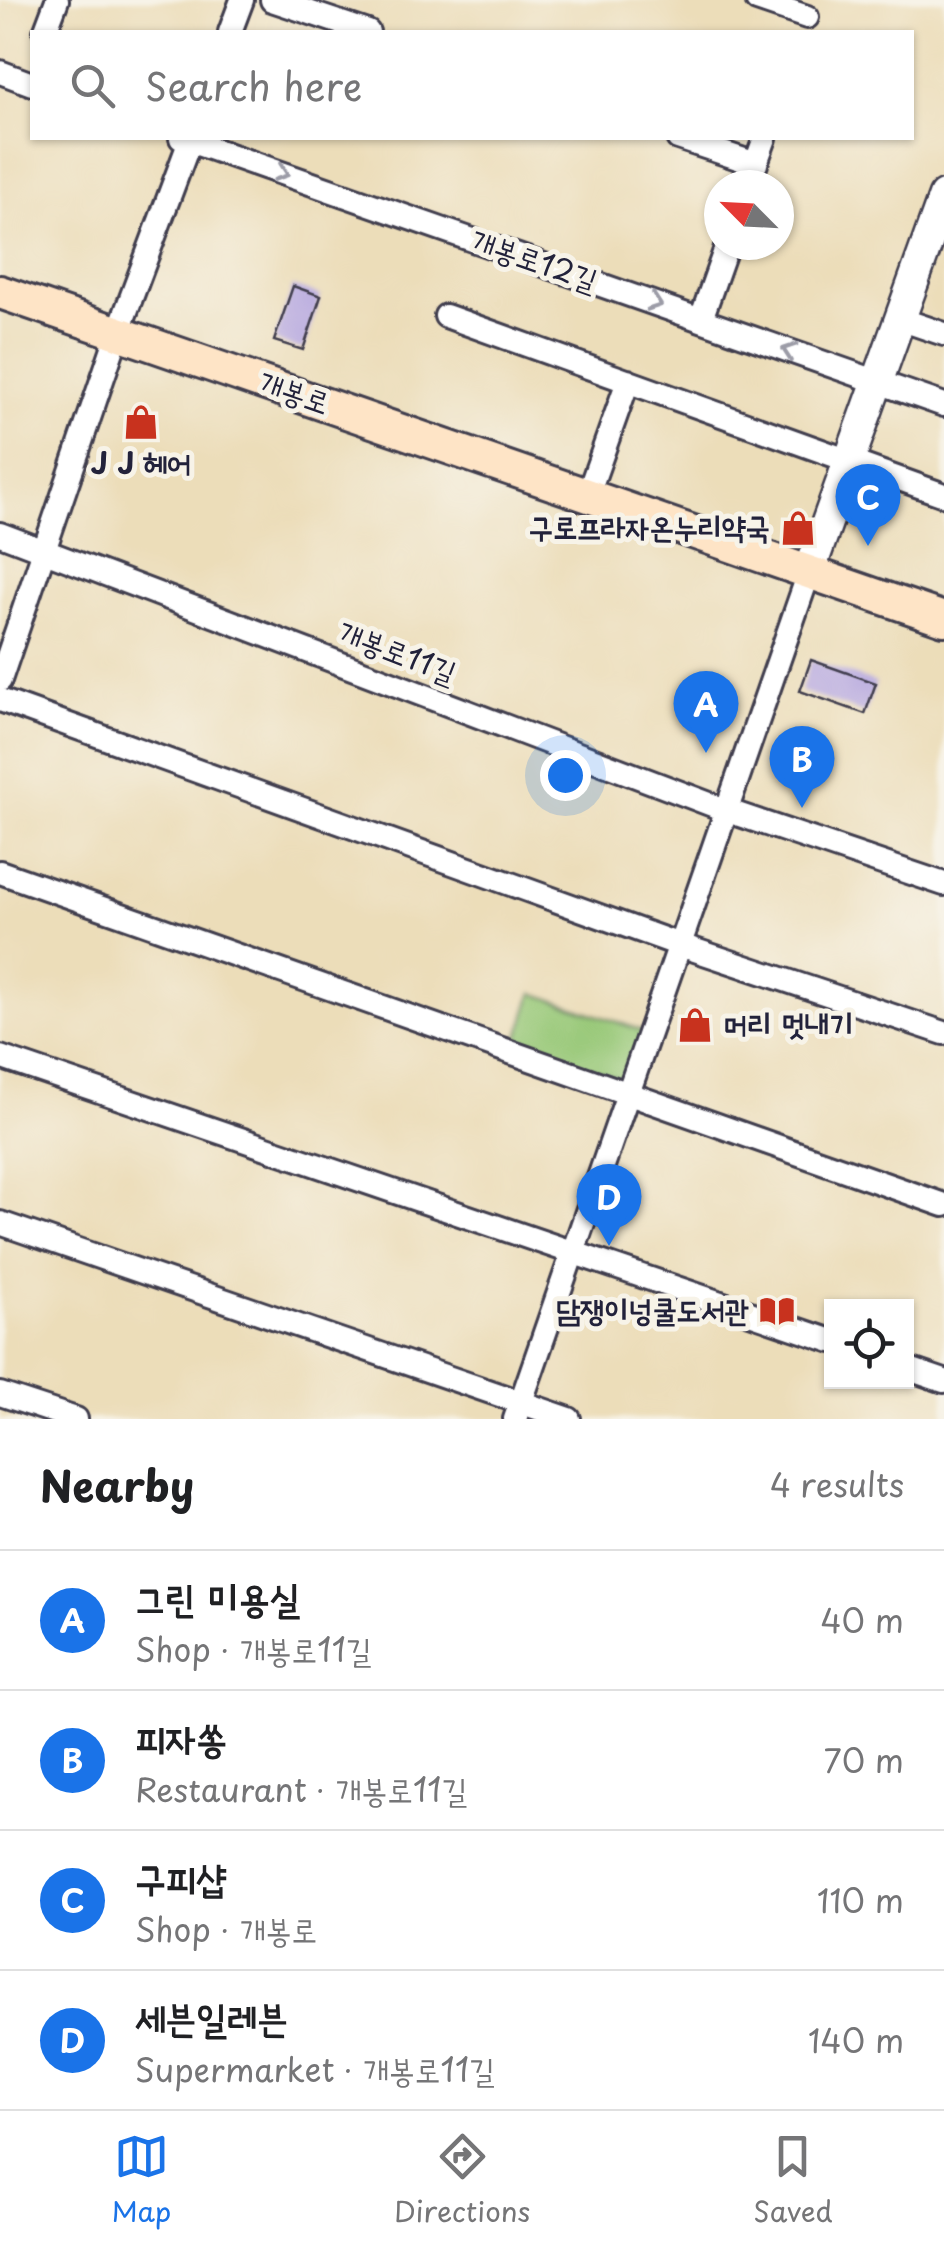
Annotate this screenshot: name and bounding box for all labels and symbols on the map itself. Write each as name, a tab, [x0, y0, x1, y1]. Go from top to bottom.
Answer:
one-way arrow	[272, 161, 289, 182]
north arrow	[704, 170, 794, 260]
street label: 개봉로12길	[465, 216, 604, 301]
one-way arrow	[645, 292, 662, 312]
one-way arrow	[782, 342, 799, 362]
street label: 개봉로	[253, 358, 336, 424]
shop icon: J J 헤어	[122, 403, 160, 441]
place label: J J 헤어	[91, 439, 191, 484]
pin: C	[836, 464, 900, 546]
place label: 구로프라자온누리약국	[529, 503, 770, 548]
shop icon: 구로프라자온누리약국	[779, 509, 817, 547]
street label: 개봉로11길	[332, 608, 464, 694]
pin: A	[674, 670, 738, 753]
pin: B	[770, 726, 834, 808]
your location	[540, 750, 591, 801]
place label: 머리 멋내기	[723, 1000, 853, 1045]
shop icon: 머리 멋내기	[676, 1006, 714, 1044]
pin: D	[576, 1164, 642, 1246]
place label: 담쟁이넝쿨도서관	[556, 1286, 749, 1331]
library icon: 담쟁이넝쿨도서관	[758, 1292, 796, 1330]

